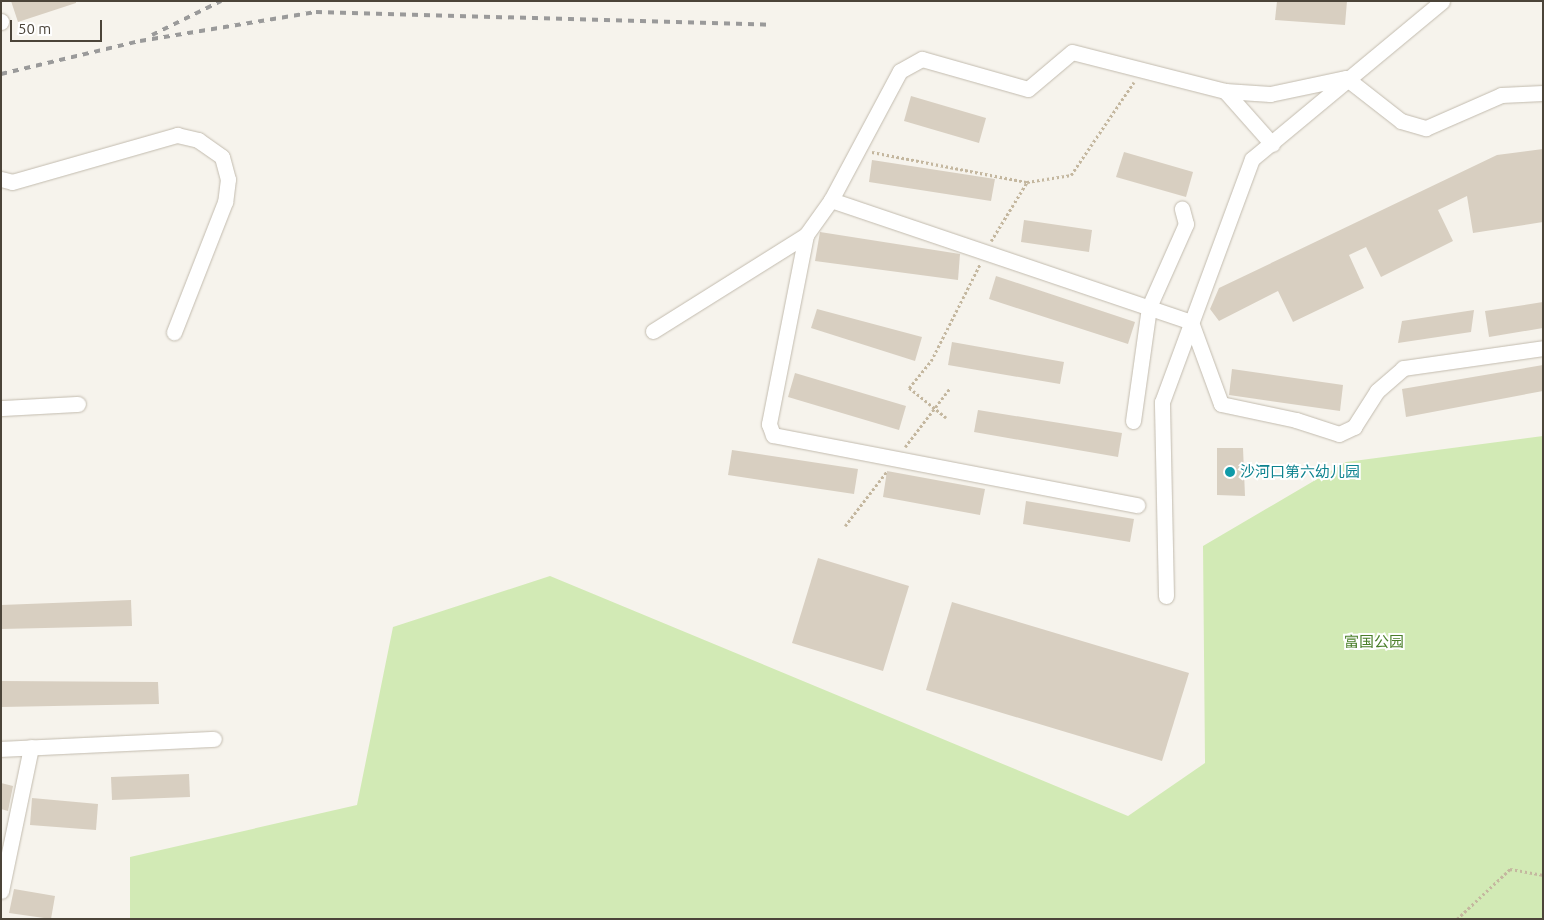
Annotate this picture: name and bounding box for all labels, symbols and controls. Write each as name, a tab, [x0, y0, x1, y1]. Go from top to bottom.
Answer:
scale bar	[12, 10, 105, 42]
text: 50 m	[18, 20, 51, 37]
place label: 沙河口第六幼儿园	[1240, 463, 1360, 481]
marker: 沙河口第六幼儿园	[1224, 466, 1236, 478]
park label: 富国公园	[1344, 633, 1404, 651]

